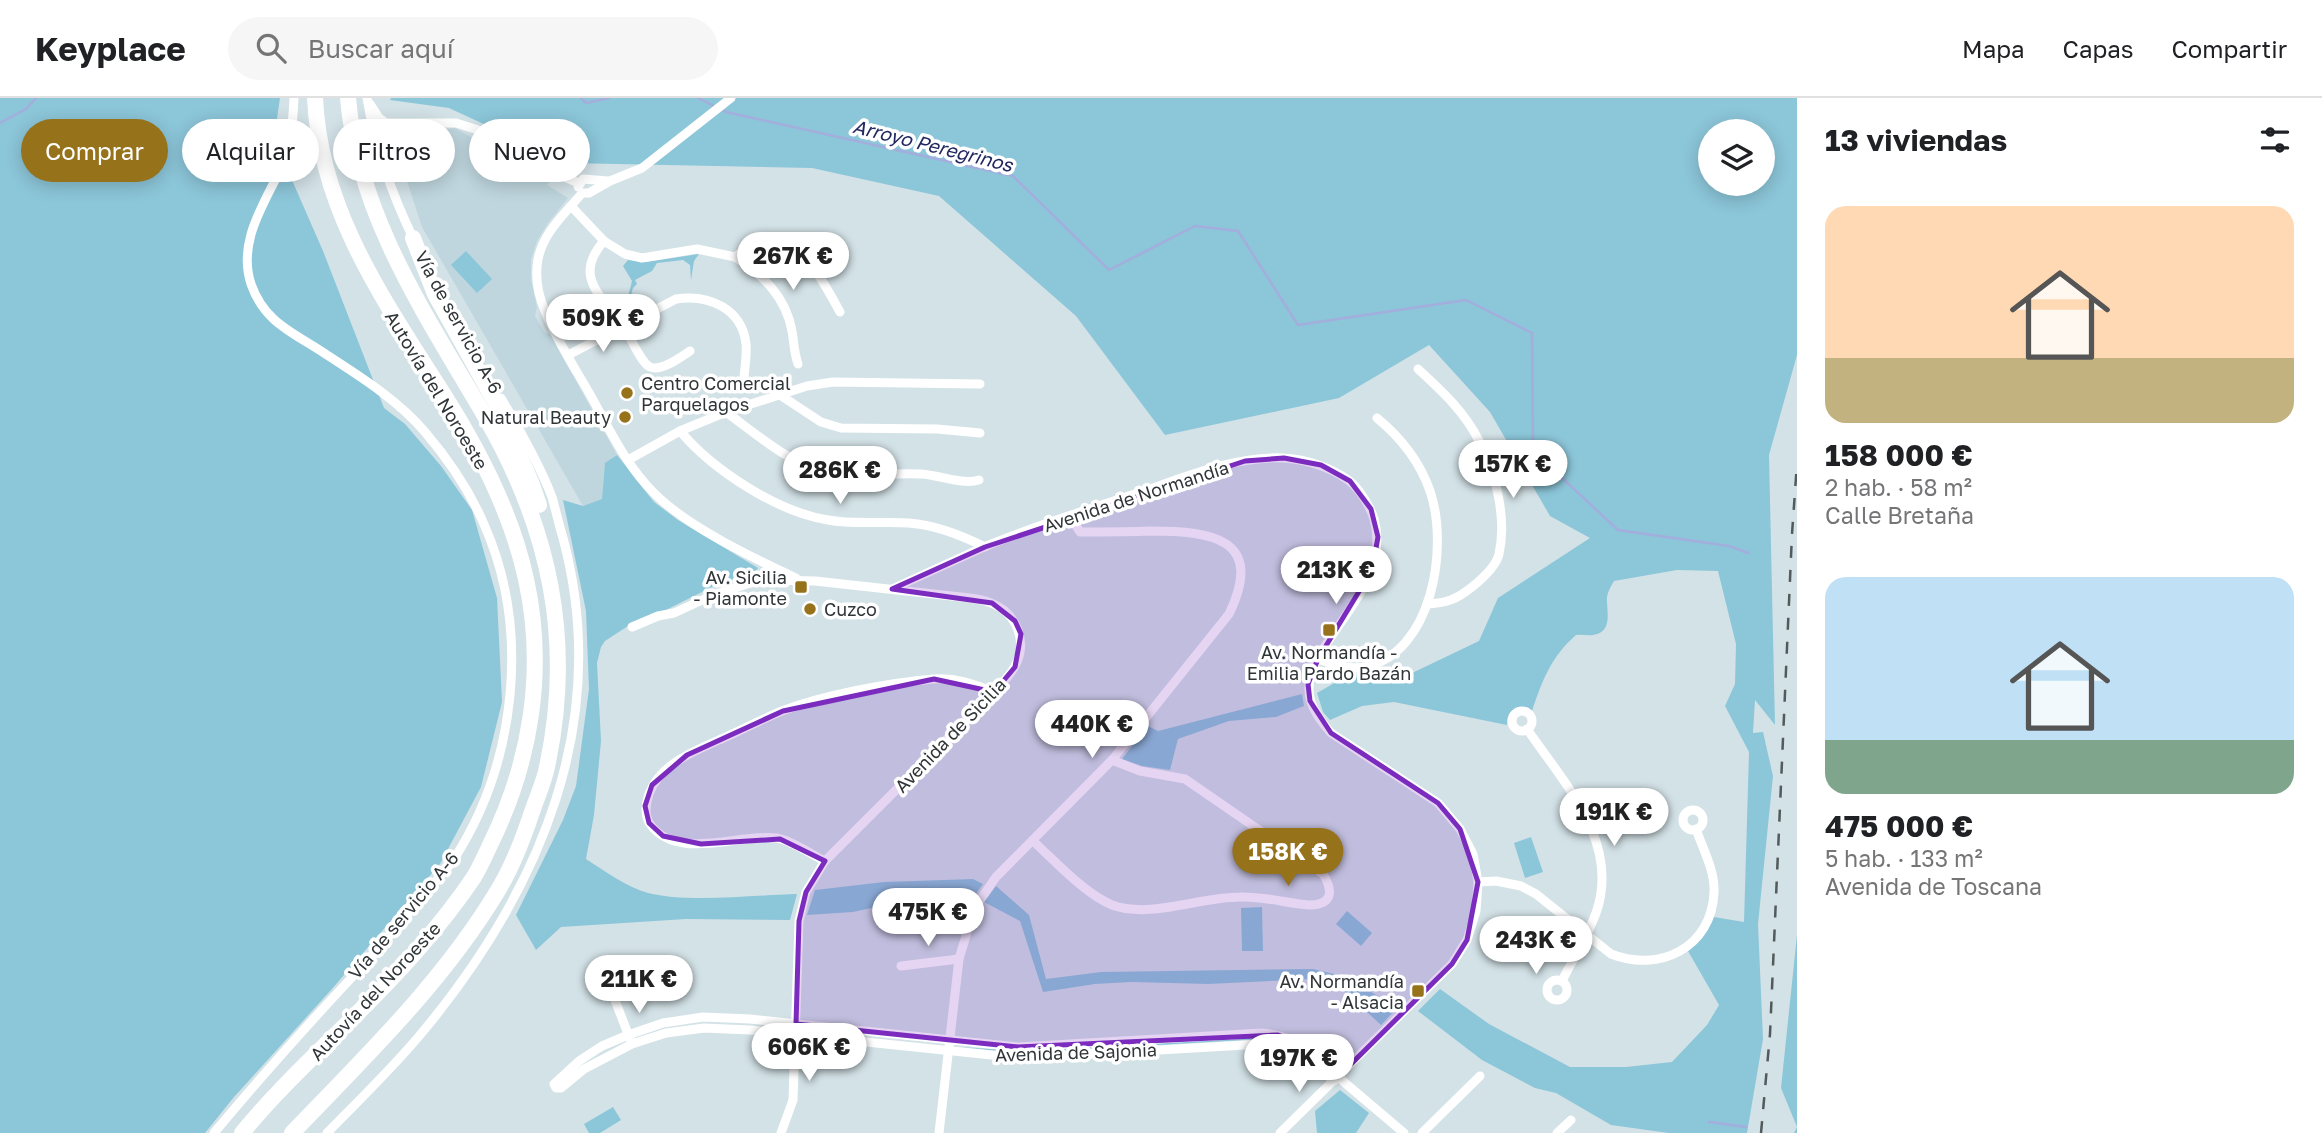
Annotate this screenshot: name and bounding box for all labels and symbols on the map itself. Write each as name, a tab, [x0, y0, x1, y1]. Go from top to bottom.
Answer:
water label: Arroyo Peregrinos	[851, 114, 1016, 176]
pin: 267K €	[736, 232, 850, 292]
street label: Vía de servicio A-6	[411, 247, 507, 397]
pin: 509K €	[546, 294, 660, 354]
street label: Autovía del Noroeste	[381, 307, 493, 473]
place label: Centro Comercial Parquelagos	[641, 372, 791, 415]
marker: Centro Comercial Parquelagos	[619, 385, 635, 401]
place label: Natural Beauty	[481, 406, 611, 428]
marker: Natural Beauty	[617, 409, 633, 425]
pin: 157K €	[1456, 440, 1570, 500]
pin: 286K €	[783, 446, 897, 506]
street label: Avenida de Normandía	[1041, 456, 1231, 536]
pin: 213K €	[1279, 546, 1393, 606]
place label: Av. Sicilia - Piamonte	[694, 566, 787, 609]
marker: Av. Sicilia - Piamonte	[793, 579, 809, 595]
place label: Cuzco	[824, 598, 877, 620]
marker: Cuzco	[802, 601, 818, 617]
marker: Av. Normandía - Emilia Pardo Bazán	[1321, 622, 1337, 638]
place label: Av. Normandía - Emilia Pardo Bazán	[1247, 641, 1411, 684]
street label: Avenida de Sicilia	[890, 673, 1010, 797]
pin: 440K €	[1035, 700, 1149, 760]
pin: 191K €	[1557, 788, 1671, 848]
pin: 158K €	[1231, 828, 1345, 888]
street label: Vía de servicio A-6	[343, 847, 463, 983]
pin: 475K €	[871, 888, 985, 948]
pin: 243K €	[1479, 916, 1593, 976]
street label: Autovía del Noroeste	[305, 917, 445, 1065]
pin: 211K €	[582, 956, 696, 1015]
place label: Av. Normandía - Alsacia	[1279, 970, 1404, 1013]
marker: Av. Normandía - Alsacia	[1410, 983, 1426, 999]
pin: 606K €	[752, 1024, 866, 1083]
pin: 197K €	[1242, 1034, 1356, 1094]
street label: Avenida de Sajonia	[995, 1038, 1157, 1066]

